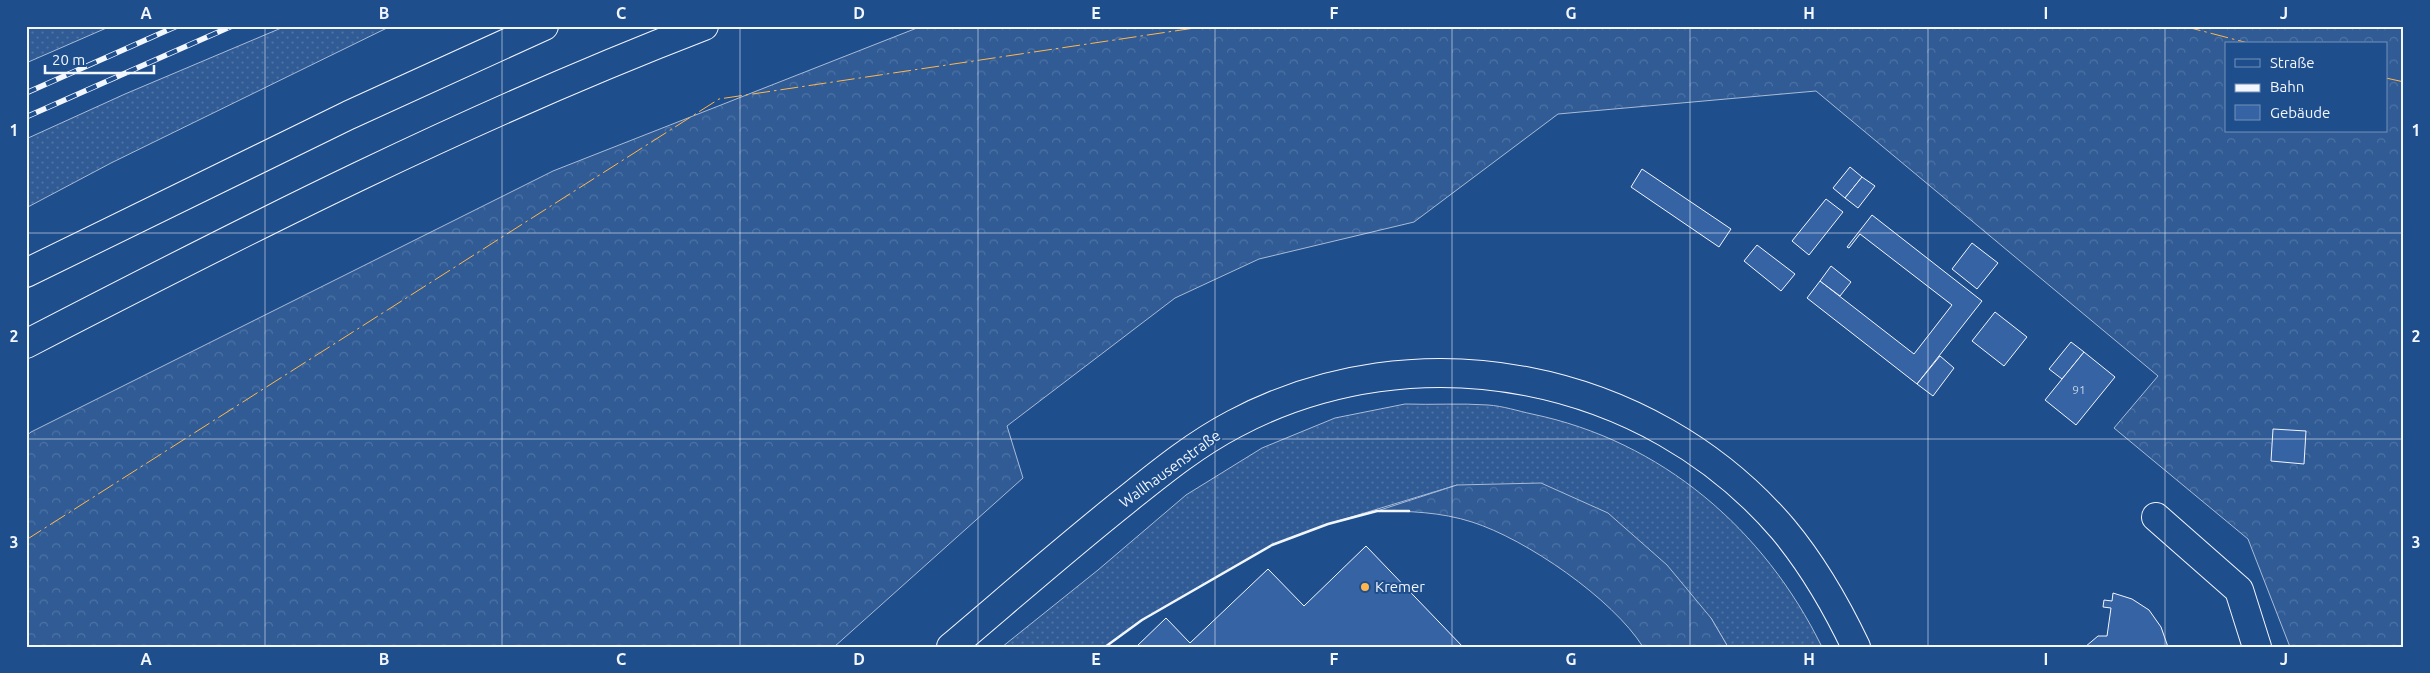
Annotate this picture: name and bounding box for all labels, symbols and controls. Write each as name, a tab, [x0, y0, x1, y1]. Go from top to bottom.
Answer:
text: A	[140, 4, 152, 22]
text: B	[379, 4, 389, 22]
text: C	[616, 4, 626, 22]
text: D	[853, 4, 865, 22]
text: E	[1091, 4, 1101, 22]
text: F	[1330, 4, 1339, 22]
text: G	[1565, 4, 1577, 22]
text: H	[1803, 4, 1815, 22]
text: I	[2044, 4, 2048, 22]
text: J	[2280, 4, 2288, 22]
scale bar	[45, 42, 154, 74]
legend	[2225, 42, 2388, 132]
text: 20 m	[52, 51, 85, 68]
text: Straße	[2270, 54, 2314, 71]
text: Bahn	[2270, 78, 2304, 95]
text: Gebäude	[2270, 104, 2330, 121]
text: 1	[9, 121, 19, 139]
text: 1	[2411, 121, 2421, 139]
text: 2	[9, 327, 19, 345]
text: 2	[2411, 327, 2421, 345]
house number: 91	[2072, 383, 2086, 396]
street label: Wallhausenstraße	[1116, 426, 1223, 511]
text: 3	[9, 533, 19, 551]
text: 3	[2411, 533, 2421, 551]
place label: Kremer	[1375, 578, 1425, 595]
marker: Kremer	[1359, 581, 1371, 593]
text: A	[140, 650, 152, 668]
text: B	[379, 650, 389, 668]
text: C	[616, 650, 626, 668]
text: D	[853, 650, 865, 668]
text: E	[1091, 650, 1101, 668]
text: F	[1330, 650, 1339, 668]
text: G	[1565, 650, 1577, 668]
text: H	[1803, 650, 1815, 668]
text: I	[2044, 650, 2048, 668]
text: J	[2280, 650, 2288, 668]

